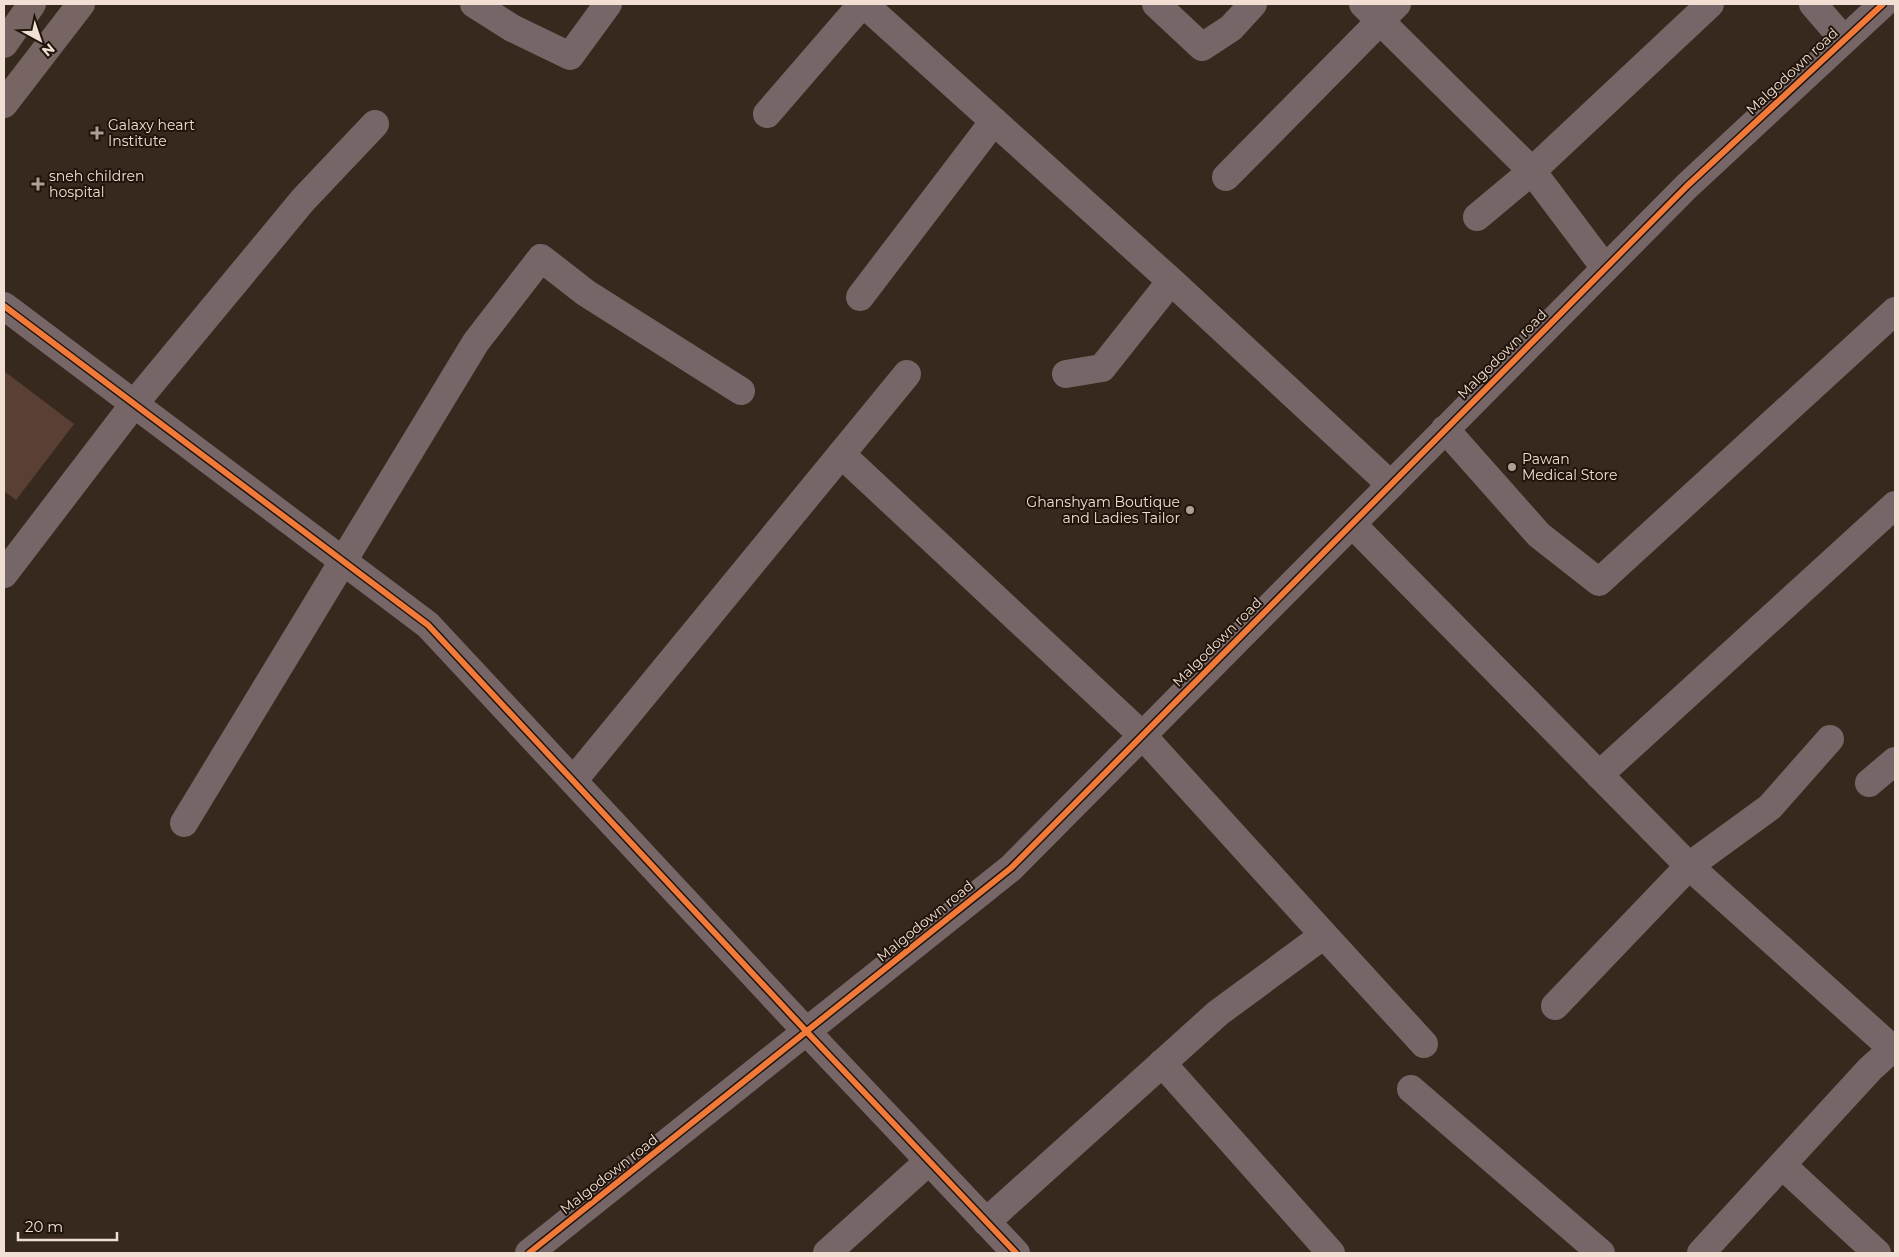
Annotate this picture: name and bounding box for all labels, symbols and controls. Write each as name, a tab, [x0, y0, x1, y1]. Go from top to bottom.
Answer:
north arrow	[15, 15, 65, 65]
street label: Malgodown road	[1742, 24, 1842, 118]
text: N	[38, 39, 58, 60]
place label: Galaxy heart Institute	[108, 116, 195, 150]
marker: Galaxy heart Institute	[90, 126, 104, 140]
place label: sneh children hospital	[49, 167, 145, 201]
marker: sneh children hospital	[31, 177, 45, 191]
street label: Malgodown road	[1453, 305, 1551, 403]
place label: Pawan Medical Store	[1522, 450, 1617, 484]
marker: Pawan Medical Store	[1506, 461, 1518, 473]
place label: Ghanshyam Boutique and Ladies Tailor	[1026, 493, 1180, 527]
marker: Ghanshyam Boutique and Ladies Tailor	[1184, 504, 1196, 516]
street label: Malgodown road	[1168, 593, 1266, 691]
street label: Malgodown road	[873, 877, 977, 965]
street label: Malgodown road	[556, 1130, 662, 1218]
scale bar	[18, 1210, 116, 1242]
text: 20 m	[25, 1217, 63, 1236]

